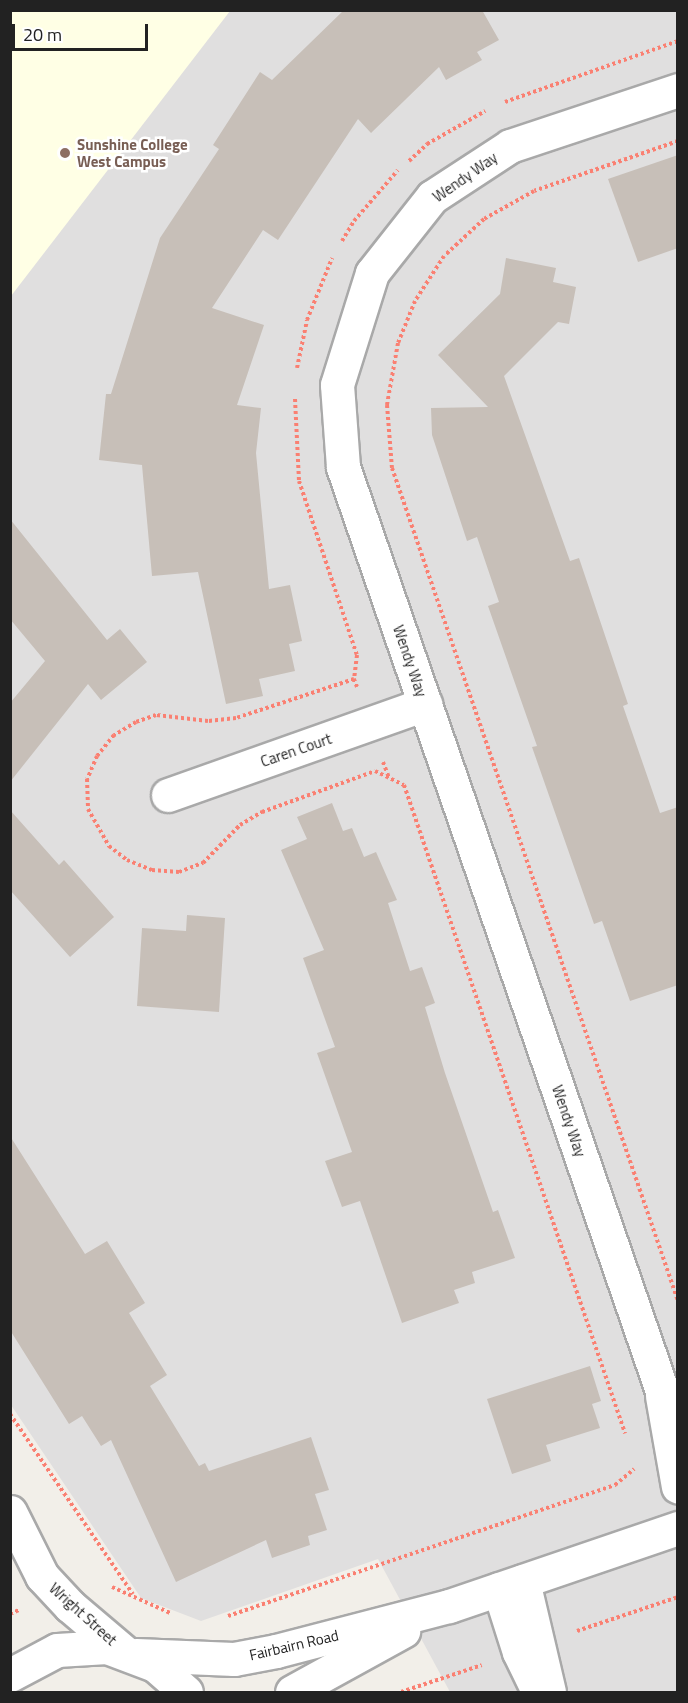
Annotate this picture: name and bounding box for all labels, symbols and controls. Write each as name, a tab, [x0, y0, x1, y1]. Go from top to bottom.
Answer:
scale bar	[15, 12, 152, 50]
text: 20 m	[23, 21, 62, 48]
place label: Sunshine College West Campus	[77, 135, 188, 170]
marker: Sunshine College West Campus	[58, 146, 72, 160]
street label: Wendy Way	[429, 148, 501, 206]
street label: Wendy Way	[389, 623, 431, 699]
street label: Caren Court	[258, 729, 334, 771]
street label: Wendy Way	[548, 1083, 590, 1159]
street label: Wright Street	[46, 1579, 120, 1649]
street label: Fairbairn Road	[248, 1626, 340, 1664]

